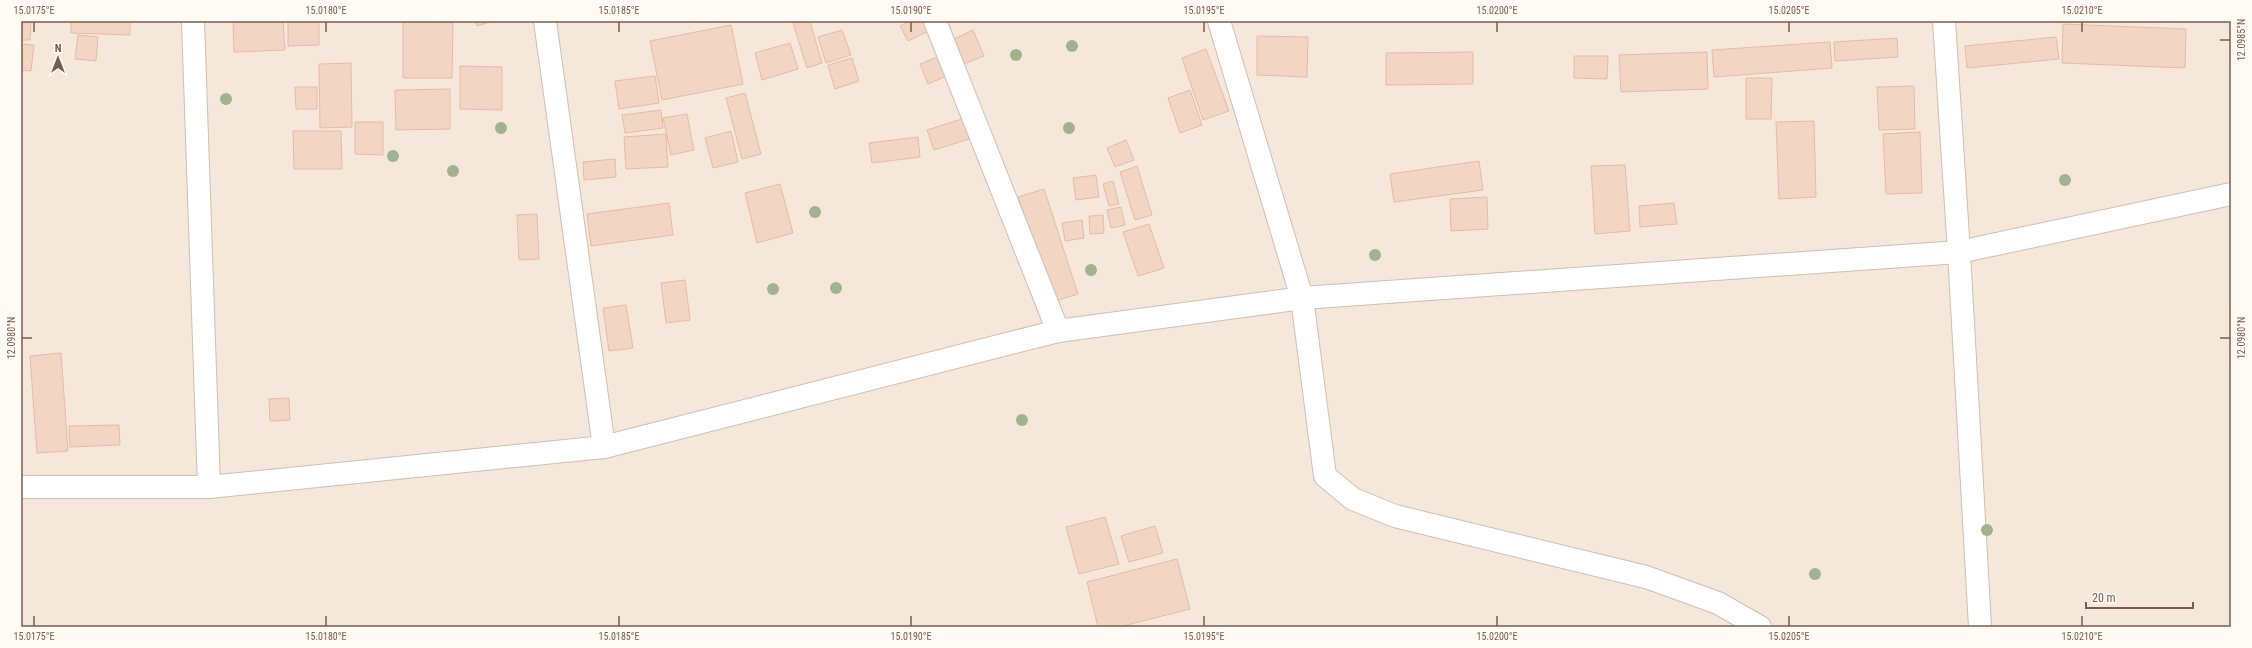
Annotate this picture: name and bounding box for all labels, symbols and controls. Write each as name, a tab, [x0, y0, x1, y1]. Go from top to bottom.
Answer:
text: 15.0175°E	[14, 5, 55, 16]
text: 15.0180°E	[306, 5, 347, 16]
text: 15.0185°E	[599, 5, 640, 16]
text: 15.0190°E	[891, 5, 932, 16]
text: 15.0195°E	[1184, 5, 1225, 16]
text: 15.0200°E	[1477, 5, 1518, 16]
text: 15.0205°E	[1769, 5, 1810, 16]
text: 15.0210°E	[2062, 5, 2103, 16]
text: 12.0985°N	[2236, 19, 2247, 61]
north arrow	[38, 38, 78, 78]
text: N	[55, 42, 62, 55]
text: 12.0980°N	[6, 317, 17, 359]
text: 12.0980°N	[2236, 317, 2247, 359]
scale bar	[2086, 584, 2193, 610]
text: 20 m	[2092, 591, 2116, 605]
text: 15.0175°E	[14, 631, 55, 642]
text: 15.0180°E	[306, 631, 347, 642]
text: 15.0185°E	[599, 631, 640, 642]
text: 15.0190°E	[891, 631, 932, 642]
text: 15.0195°E	[1184, 631, 1225, 642]
text: 15.0200°E	[1477, 631, 1518, 642]
text: 15.0205°E	[1769, 631, 1810, 642]
text: 15.0210°E	[2062, 631, 2103, 642]

